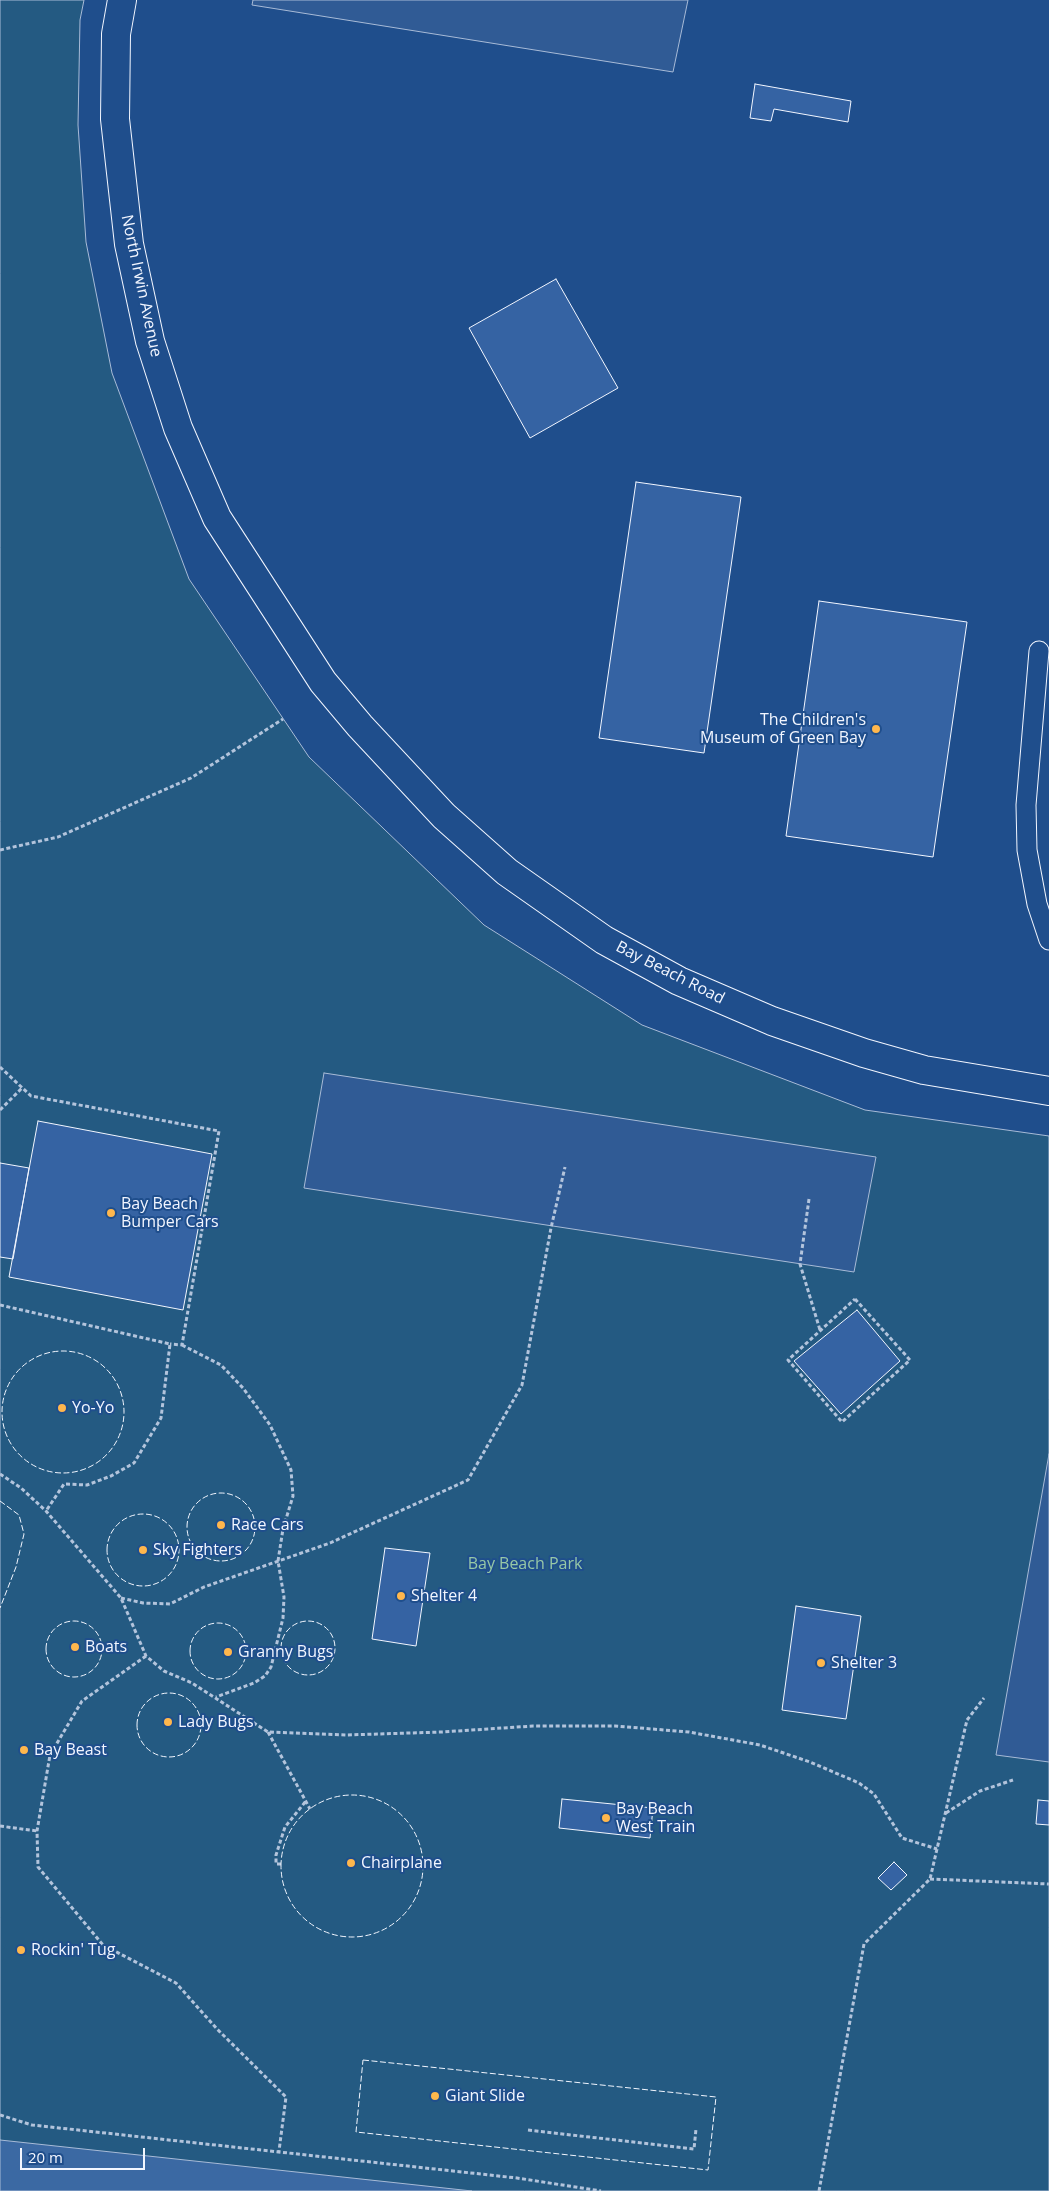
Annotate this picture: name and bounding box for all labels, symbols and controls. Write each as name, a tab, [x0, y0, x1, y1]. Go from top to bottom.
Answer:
street label: North Irwin Avenue	[117, 213, 165, 359]
place label: The Children's Museum of Green Bay	[700, 710, 866, 748]
marker: The Children's Museum of Green Bay	[870, 723, 882, 735]
street label: Bay Beach Road	[612, 937, 728, 1009]
place label: Bay Beach Bumper Cars	[121, 1194, 219, 1232]
marker: Bay Beach Bumper Cars	[105, 1207, 117, 1219]
place label: Yo-Yo	[72, 1398, 114, 1418]
marker: Yo-Yo	[56, 1402, 68, 1414]
place label: Race Cars	[231, 1515, 304, 1535]
marker: Race Cars	[215, 1519, 227, 1531]
place label: Sky Fighters	[153, 1540, 242, 1560]
marker: Sky Fighters	[137, 1544, 149, 1556]
park label: Bay Beach Park	[468, 1554, 582, 1574]
place label: Shelter 4	[411, 1586, 477, 1606]
marker: Shelter 4	[395, 1590, 407, 1602]
place label: Boats	[85, 1637, 127, 1657]
marker: Boats	[69, 1641, 81, 1653]
place label: Granny Bugs	[238, 1642, 333, 1662]
marker: Granny Bugs	[222, 1646, 234, 1658]
place label: Shelter 3	[831, 1653, 897, 1673]
marker: Shelter 3	[815, 1657, 827, 1669]
place label: Lady Bugs	[178, 1712, 254, 1732]
marker: Lady Bugs	[162, 1716, 174, 1728]
place label: Bay Beast	[34, 1740, 107, 1760]
marker: Bay Beast	[18, 1744, 30, 1756]
place label: Bay Beach West Train	[616, 1799, 695, 1837]
marker: Bay Beach West Train	[600, 1812, 612, 1824]
place label: Chairplane	[361, 1853, 442, 1873]
marker: Chairplane	[345, 1857, 357, 1869]
place label: Rockin' Tug	[31, 1940, 115, 1960]
marker: Rockin' Tug	[15, 1944, 27, 1956]
place label: Giant Slide	[445, 2086, 525, 2106]
marker: Giant Slide	[429, 2090, 441, 2102]
scale bar	[22, 2138, 148, 2170]
text: 20 m	[28, 2147, 63, 2167]

